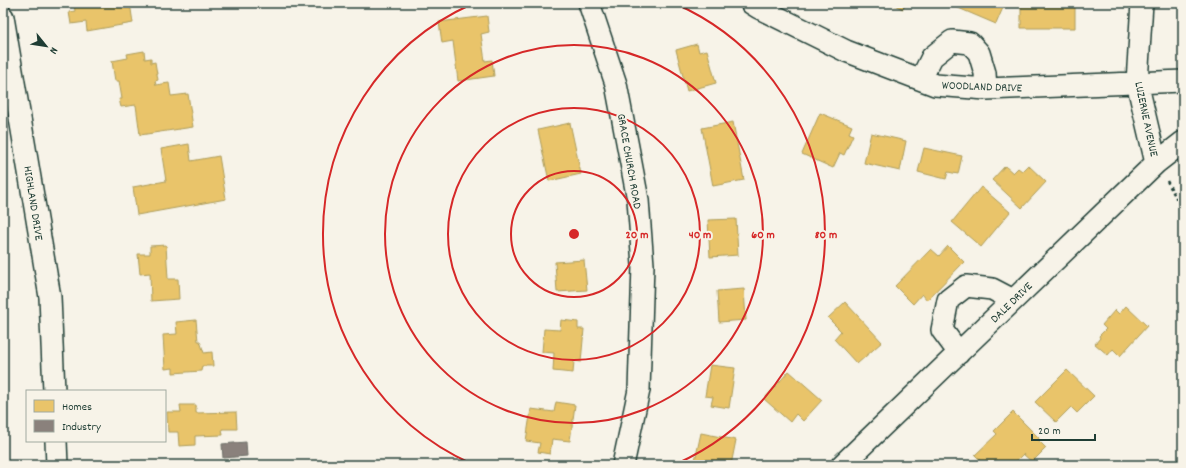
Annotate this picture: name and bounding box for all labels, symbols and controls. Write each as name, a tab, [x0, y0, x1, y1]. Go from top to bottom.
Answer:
north arrow	[26, 26, 66, 66]
text: N	[44, 44, 61, 57]
street label: WOODLAND DRIVE	[942, 78, 1023, 97]
street label: LUZERNE AVENUE	[1129, 80, 1162, 159]
street label: GRACE CHURCH ROAD	[612, 112, 645, 210]
street label: HIGHLAND DRIVE	[18, 165, 47, 242]
centre of rings	[567, 227, 581, 241]
text: 20 m	[626, 227, 648, 244]
text: 40 m	[689, 227, 711, 244]
text: 60 m	[751, 227, 775, 244]
text: 80 m	[815, 227, 837, 244]
street label: DALE DRIVE	[987, 278, 1037, 328]
legend	[26, 390, 166, 442]
text: Homes	[62, 399, 92, 416]
scale bar	[1032, 416, 1095, 442]
text: Industry	[62, 419, 102, 436]
text: 20 m	[1038, 423, 1061, 440]

